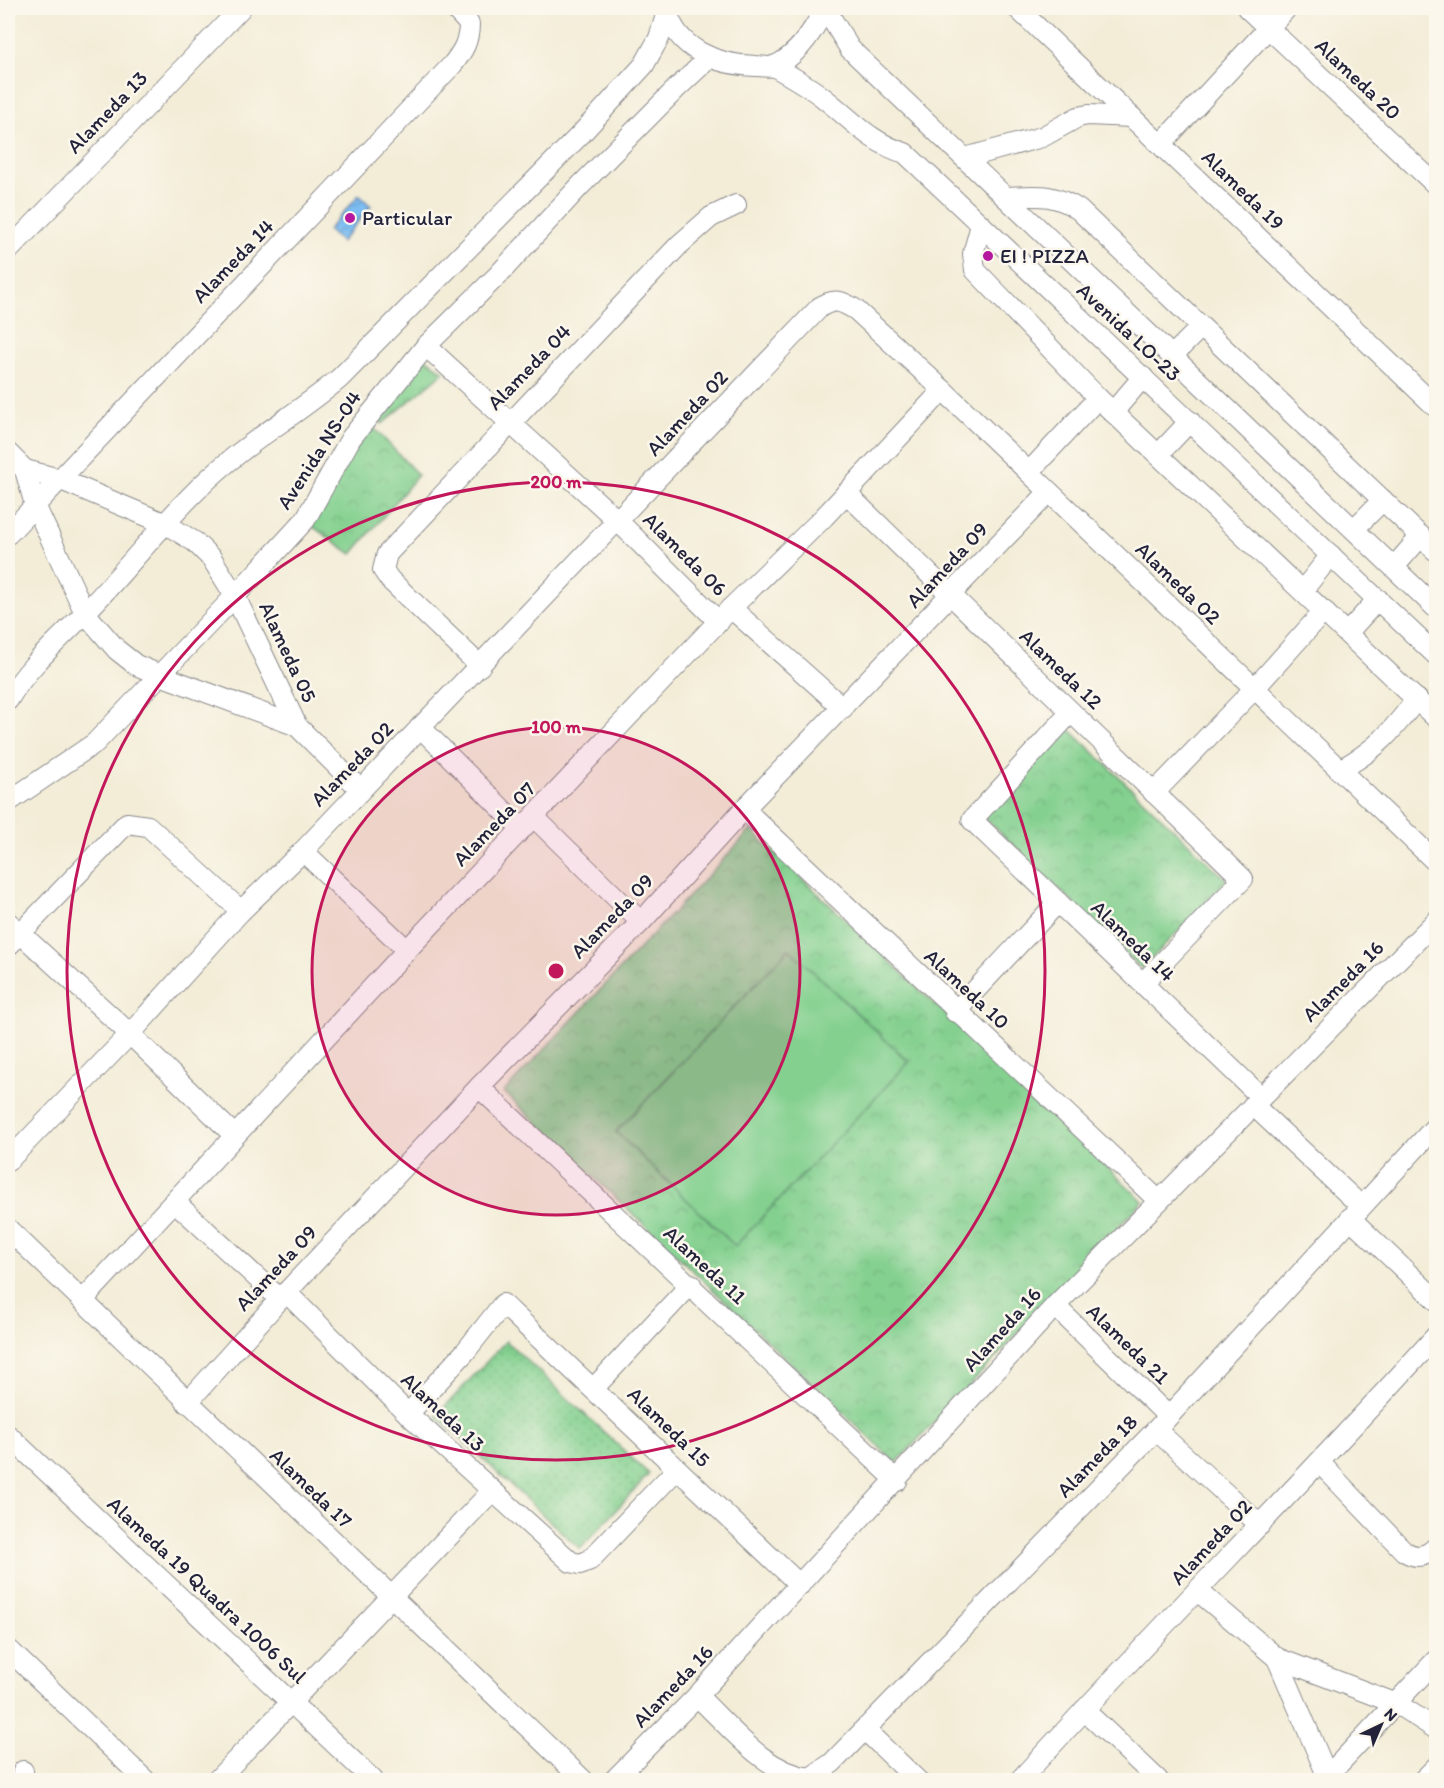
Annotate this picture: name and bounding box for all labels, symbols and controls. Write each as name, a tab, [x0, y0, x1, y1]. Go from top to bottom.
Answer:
street label: Alameda 20	[1310, 33, 1406, 125]
street label: Alameda 13	[61, 65, 152, 158]
street label: Alameda 19	[1197, 144, 1290, 235]
place label: Particular	[362, 205, 452, 230]
marker: Particular	[343, 211, 357, 225]
street label: Alameda 14	[187, 213, 279, 308]
place label: EI ! PIZZA	[1000, 243, 1090, 268]
marker: EI ! PIZZA	[981, 249, 995, 263]
street label: Avenida LO-23	[1072, 277, 1186, 386]
street label: Alameda 04	[482, 318, 576, 415]
street label: Alameda 02	[641, 365, 733, 461]
street label: Avenida NS-04	[271, 385, 366, 514]
text: 200 m	[531, 471, 582, 493]
street label: Alameda 06	[638, 507, 732, 601]
street label: Alameda 09	[901, 517, 993, 613]
street label: Alameda 02	[1131, 536, 1226, 629]
street label: Alameda 05	[254, 597, 323, 706]
street label: Alameda 12	[1015, 623, 1108, 714]
street label: Alameda 02	[305, 716, 398, 811]
text: 100 m	[531, 716, 582, 738]
street label: Alameda 07	[447, 776, 540, 871]
street label: Alameda 09	[565, 868, 658, 963]
street label: Alameda 14	[1086, 895, 1181, 987]
street label: Alameda 16	[1297, 935, 1389, 1027]
street label: Alameda 10	[920, 943, 1015, 1034]
centre of rings	[546, 961, 566, 981]
street label: Alameda 09	[230, 1220, 322, 1316]
street label: Alameda 11	[659, 1220, 752, 1309]
street label: Alameda 16	[957, 1281, 1046, 1376]
street label: Alameda 21	[1082, 1298, 1175, 1389]
street label: Alameda 13	[396, 1367, 490, 1457]
street label: Alameda 15	[623, 1381, 716, 1472]
street label: Alameda 18	[1051, 1409, 1142, 1502]
street label: Alameda 17	[265, 1442, 358, 1533]
street label: Alameda 19 Quadra 1006 Sul	[103, 1491, 312, 1688]
street label: Alameda 02	[1165, 1494, 1257, 1590]
street label: Alameda 16	[627, 1639, 718, 1732]
north arrow	[1351, 1695, 1411, 1755]
text: N	[1381, 1704, 1402, 1725]

